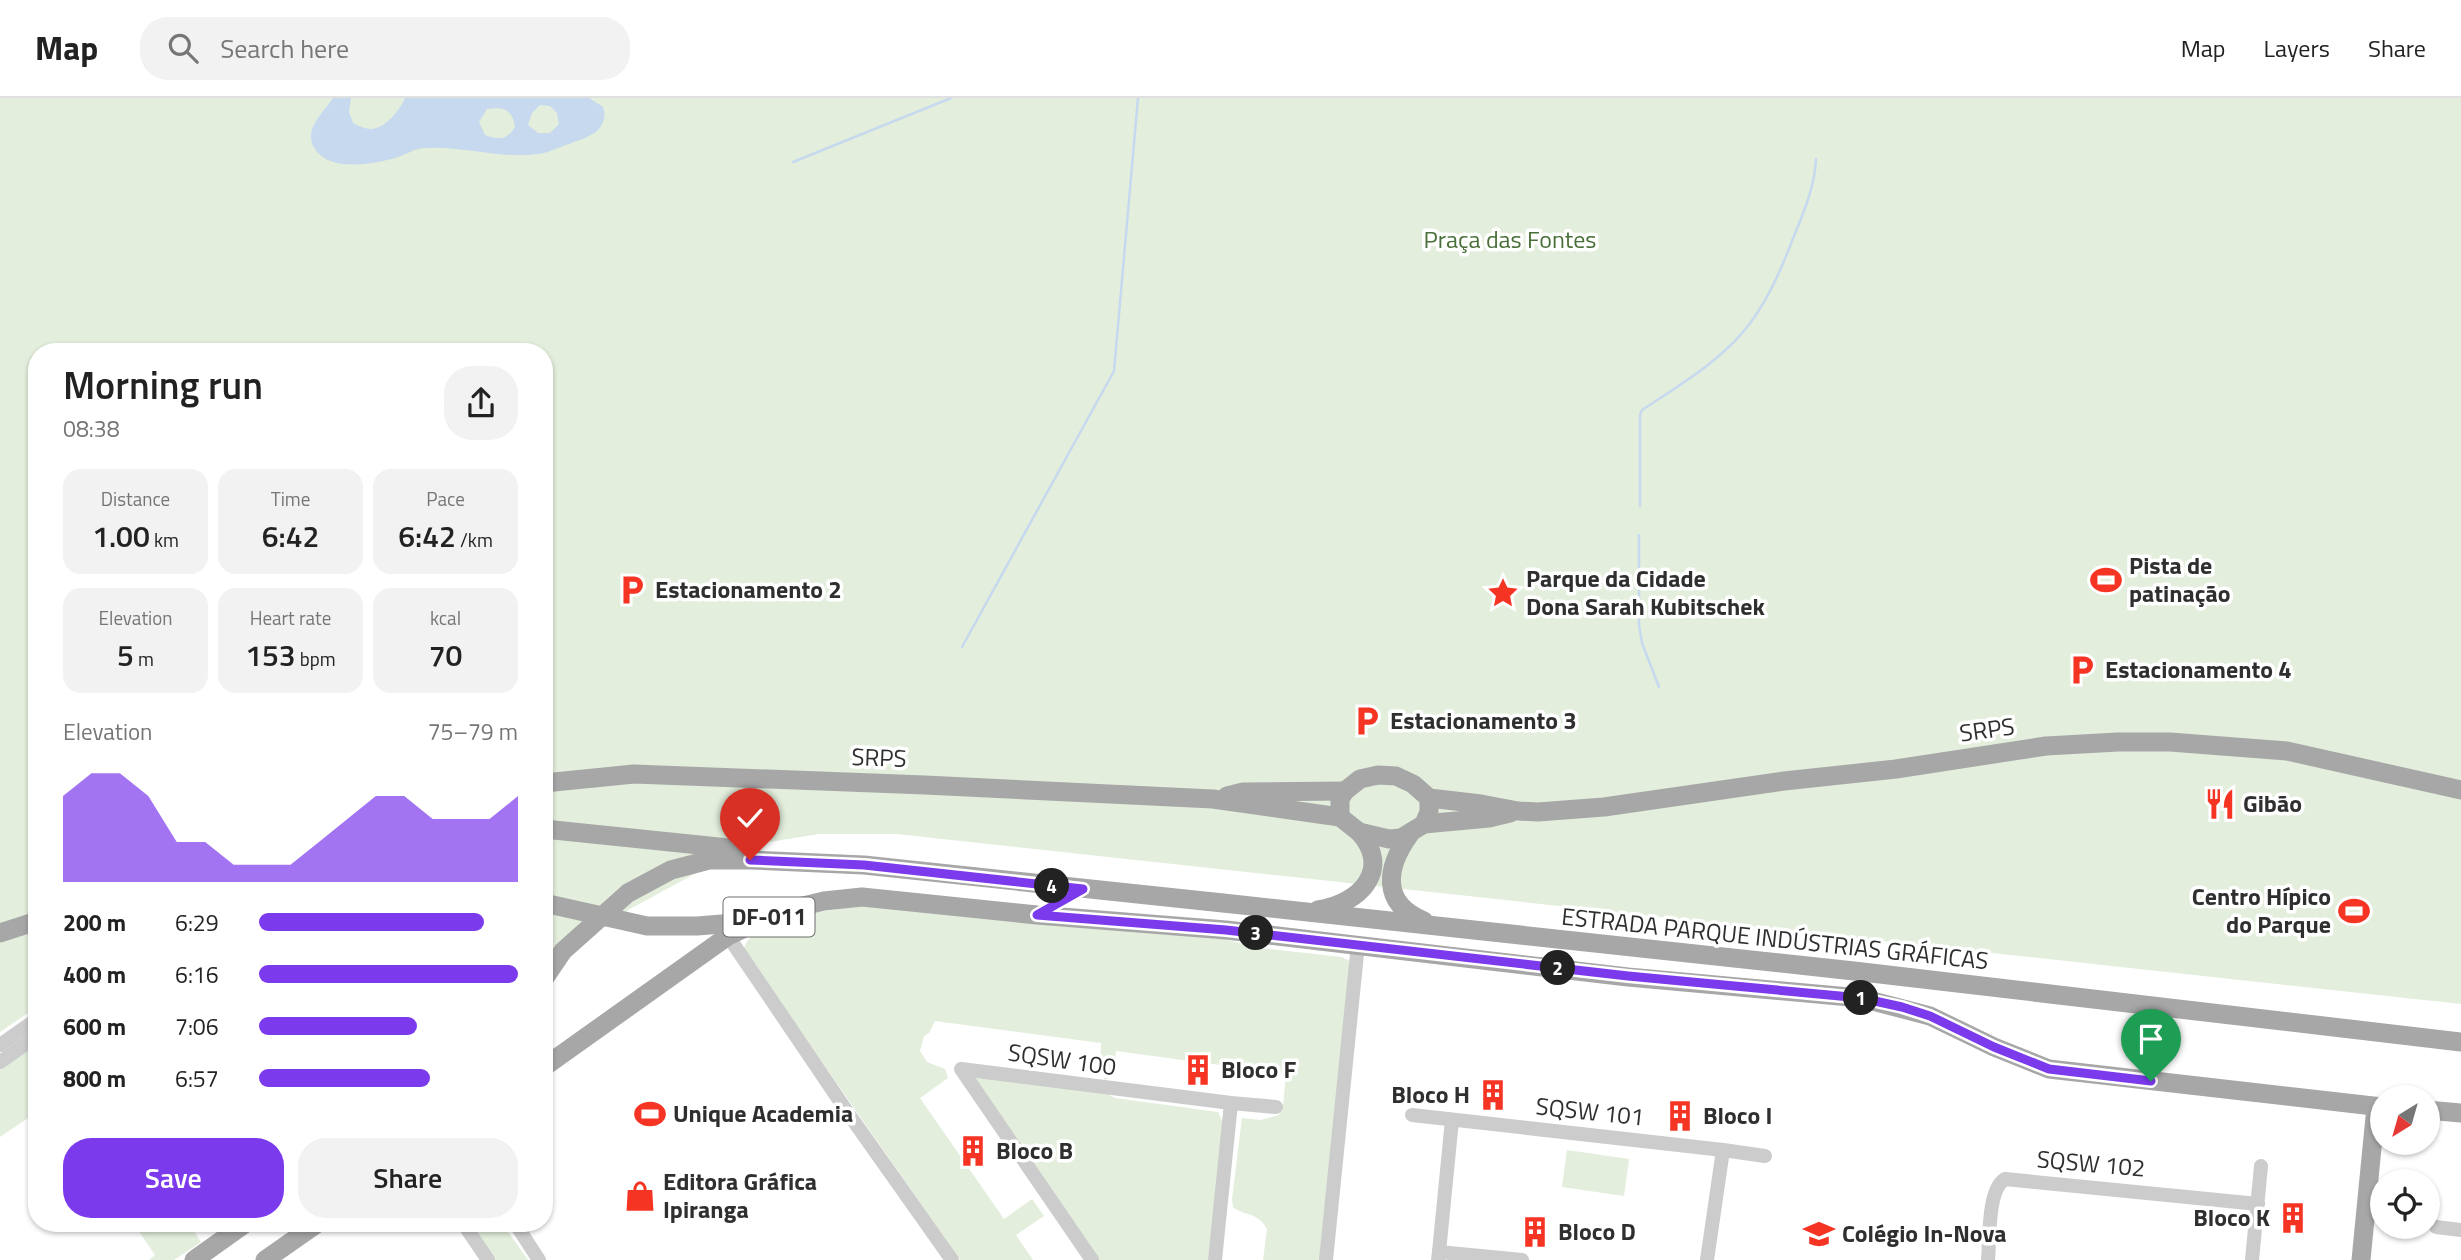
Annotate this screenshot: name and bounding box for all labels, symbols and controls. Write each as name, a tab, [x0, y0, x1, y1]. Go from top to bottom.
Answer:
search box	[140, 17, 630, 80]
text: Map	[35, 23, 98, 73]
icon: search	[164, 29, 202, 67]
text: Search here	[220, 29, 349, 68]
text: Map	[2181, 30, 2226, 66]
text: Layers	[2264, 30, 2330, 66]
text: Share	[2368, 30, 2426, 66]
park label: Praça das Fontes	[1424, 221, 1596, 257]
text: Morning run	[63, 356, 263, 414]
button: share	[444, 366, 518, 440]
text: 08:38	[63, 411, 120, 446]
text: Distance	[101, 484, 170, 513]
text: Time	[271, 484, 310, 513]
text: Pace	[426, 484, 465, 513]
text: 1.00	[92, 513, 150, 559]
text: 6:42	[262, 513, 319, 559]
text: 6:42	[398, 513, 456, 559]
text: km	[150, 525, 179, 554]
text: /km	[456, 525, 493, 554]
place label: Pista de patinação	[2129, 547, 2231, 611]
place label: Parque da Cidade Dona Sarah Kubitschek	[1526, 560, 1766, 624]
sports icon: Pista de patinação	[2089, 563, 2123, 597]
place label: Estacionamento 2	[655, 571, 842, 607]
parking icon: Estacionamento 2	[615, 573, 649, 607]
place icon: Parque da Cidade Dona Sarah Kubitschek	[1486, 576, 1520, 610]
text: Elevation	[99, 603, 172, 632]
text: Heart rate	[250, 603, 331, 632]
text: kcal	[430, 603, 461, 632]
text: 5	[117, 632, 134, 678]
text: 153	[245, 632, 296, 678]
text: 70	[429, 632, 462, 678]
text: m	[134, 644, 154, 673]
text: bpm	[296, 644, 336, 673]
place label: Estacionamento 4	[2105, 651, 2292, 687]
parking icon: Estacionamento 4	[2065, 653, 2099, 687]
place label: Estacionamento 3	[1390, 702, 1577, 738]
parking icon: Estacionamento 3	[1350, 704, 1384, 738]
street label: SRPS	[1957, 707, 2017, 751]
text: Elevation	[63, 714, 152, 749]
text: 75–79 m	[428, 714, 518, 749]
street label: SRPS	[851, 738, 907, 776]
place label: Gibão	[2243, 785, 2302, 821]
restaurant icon: Gibão	[2203, 787, 2237, 821]
pin	[720, 788, 780, 860]
icon: check	[731, 799, 769, 837]
pin: 4	[1034, 868, 1070, 904]
text: 4	[1046, 871, 1057, 900]
place label: Centro Hípico do Parque	[2192, 878, 2331, 942]
sports icon: Centro Hípico do Parque	[2337, 894, 2371, 928]
road number: DF-011	[724, 898, 814, 936]
street label: ESTRADA PARQUE INDÚSTRIAS GRÁFICAS	[1560, 898, 1990, 978]
text: 200 m	[63, 905, 126, 940]
text: 6:29	[175, 905, 219, 940]
pin: 3	[1238, 916, 1274, 950]
text: 3	[1250, 918, 1261, 947]
pin: 2	[1540, 950, 1576, 986]
text: 2	[1552, 953, 1563, 982]
text: 400 m	[63, 957, 126, 992]
text: 6:16	[175, 957, 219, 992]
pin: 1	[1843, 981, 1878, 1016]
text: 1	[1855, 983, 1866, 1012]
text: 600 m	[63, 1009, 126, 1044]
text: 7:06	[175, 1009, 219, 1044]
pin	[2121, 1009, 2181, 1081]
icon: arrive	[2132, 1020, 2170, 1058]
street label: SQSW 100	[1006, 1034, 1118, 1084]
place label: Bloco F	[1221, 1051, 1297, 1087]
building icon: Bloco F	[1181, 1053, 1215, 1087]
text: 800 m	[63, 1061, 126, 1096]
text: 6:57	[175, 1061, 219, 1096]
place label: Bloco H	[1391, 1076, 1470, 1112]
building icon: Bloco H	[1476, 1078, 1510, 1112]
north arrow	[2370, 1085, 2440, 1155]
map controls	[2370, 1085, 2440, 1239]
street label: SQSW 101	[1534, 1087, 1646, 1135]
place label: Unique Academia	[673, 1095, 853, 1131]
sports icon: Unique Academia	[633, 1097, 667, 1131]
place label: Bloco I	[1703, 1097, 1772, 1133]
building icon: Bloco I	[1663, 1099, 1697, 1133]
place label: Bloco B	[996, 1132, 1073, 1168]
building icon: Bloco B	[956, 1134, 990, 1168]
button: Save	[63, 1138, 284, 1218]
button: Share	[298, 1138, 518, 1218]
street label: SQSW 102	[2035, 1140, 2147, 1186]
place label: Editora Gráfica Ipiranga	[663, 1163, 817, 1227]
button: locate	[2370, 1169, 2440, 1239]
shop icon: Editora Gráfica Ipiranga	[623, 1179, 657, 1213]
place label: Bloco K	[2193, 1199, 2270, 1235]
building icon: Bloco K	[2276, 1201, 2310, 1235]
place label: Bloco D	[1558, 1213, 1636, 1249]
building icon: Bloco D	[1518, 1215, 1552, 1249]
place label: Colégio In-Nova	[1842, 1215, 2006, 1251]
school or university icon: Colégio In-Nova	[1802, 1217, 1836, 1251]

